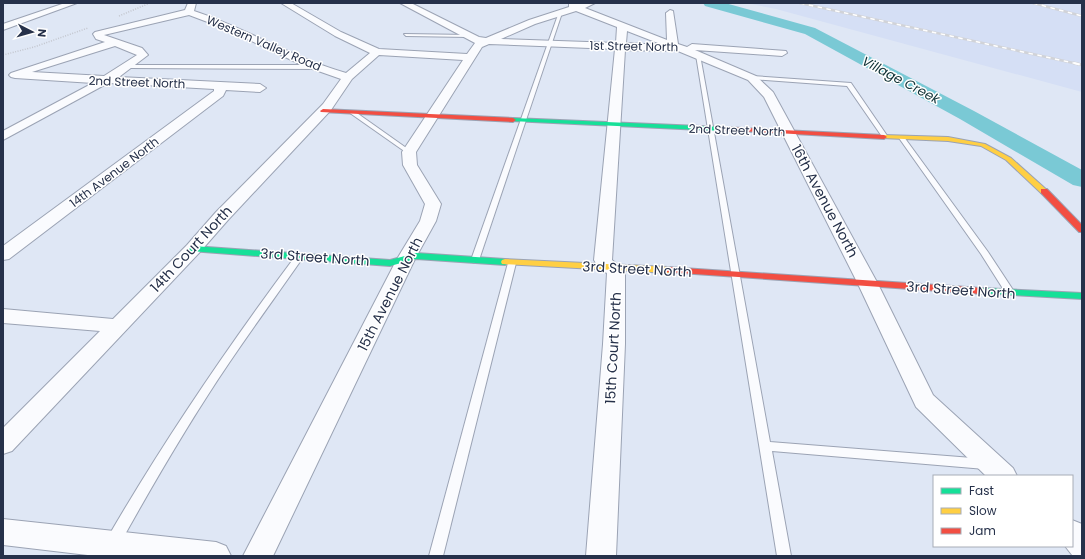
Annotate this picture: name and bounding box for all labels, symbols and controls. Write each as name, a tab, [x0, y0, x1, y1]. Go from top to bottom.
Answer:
street label: Western Valley Road	[204, 11, 324, 75]
north arrow	[12, 12, 52, 52]
text: N	[34, 28, 50, 38]
street label: 1st Street North	[590, 37, 678, 55]
water label: Village Creek	[859, 52, 944, 109]
street label: 2nd Street North	[88, 72, 186, 92]
street label: 2nd Street North	[688, 120, 786, 140]
street label: 14th Avenue North	[66, 133, 162, 211]
street label: 16th Avenue North	[787, 141, 863, 261]
street label: 14th Court North	[146, 201, 236, 297]
street label: 15th Avenue North	[353, 234, 427, 354]
street label: 3rd Street North	[260, 243, 370, 271]
street label: 3rd Street North	[582, 256, 692, 282]
street label: 3rd Street North	[906, 276, 1016, 304]
street label: 15th Court North	[600, 292, 626, 404]
legend	[933, 475, 1073, 547]
text: Fast	[969, 482, 994, 499]
text: Slow	[969, 502, 997, 519]
text: Jam	[969, 522, 996, 539]

